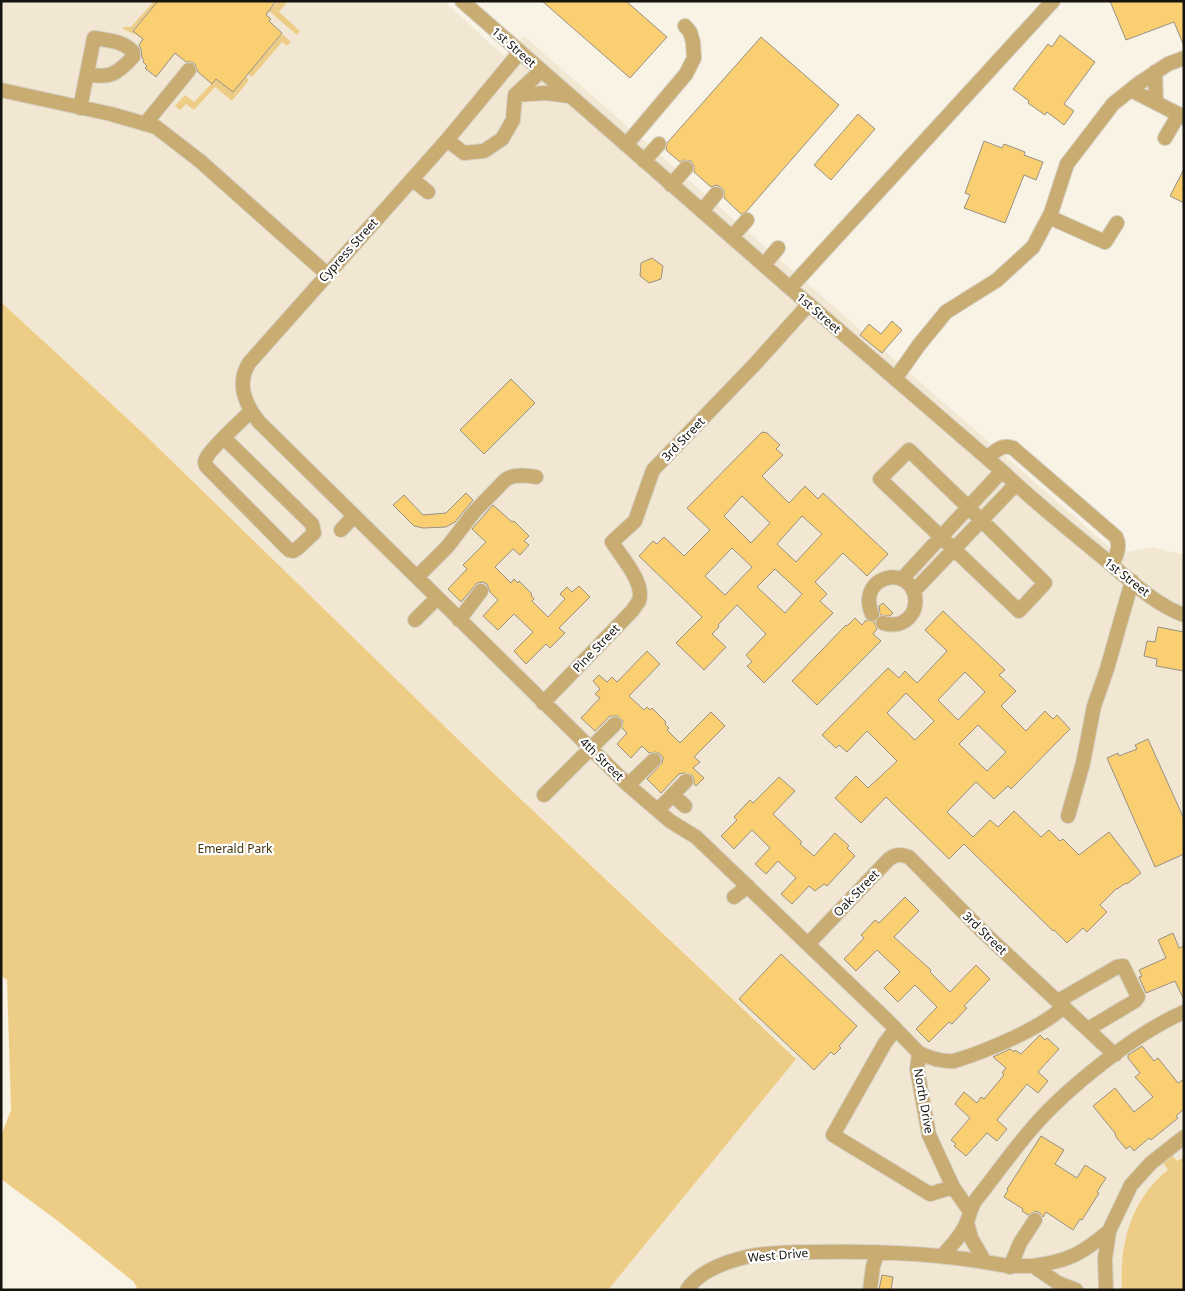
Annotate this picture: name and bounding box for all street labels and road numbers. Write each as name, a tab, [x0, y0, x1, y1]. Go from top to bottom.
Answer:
street label: 1st Street	[488, 23, 540, 71]
street label: Cypress Street	[315, 214, 382, 286]
street label: 1st Street	[793, 289, 845, 337]
street label: 3rd Street	[658, 413, 709, 465]
street label: 1st Street	[1101, 554, 1154, 601]
street label: Pine Street	[569, 620, 624, 676]
street label: 4th Street	[576, 734, 628, 785]
street label: Oak Street	[829, 865, 883, 920]
street label: 3rd Street	[959, 908, 1011, 959]
street label: North Drive	[910, 1067, 938, 1135]
street label: West Drive	[747, 1244, 809, 1266]

